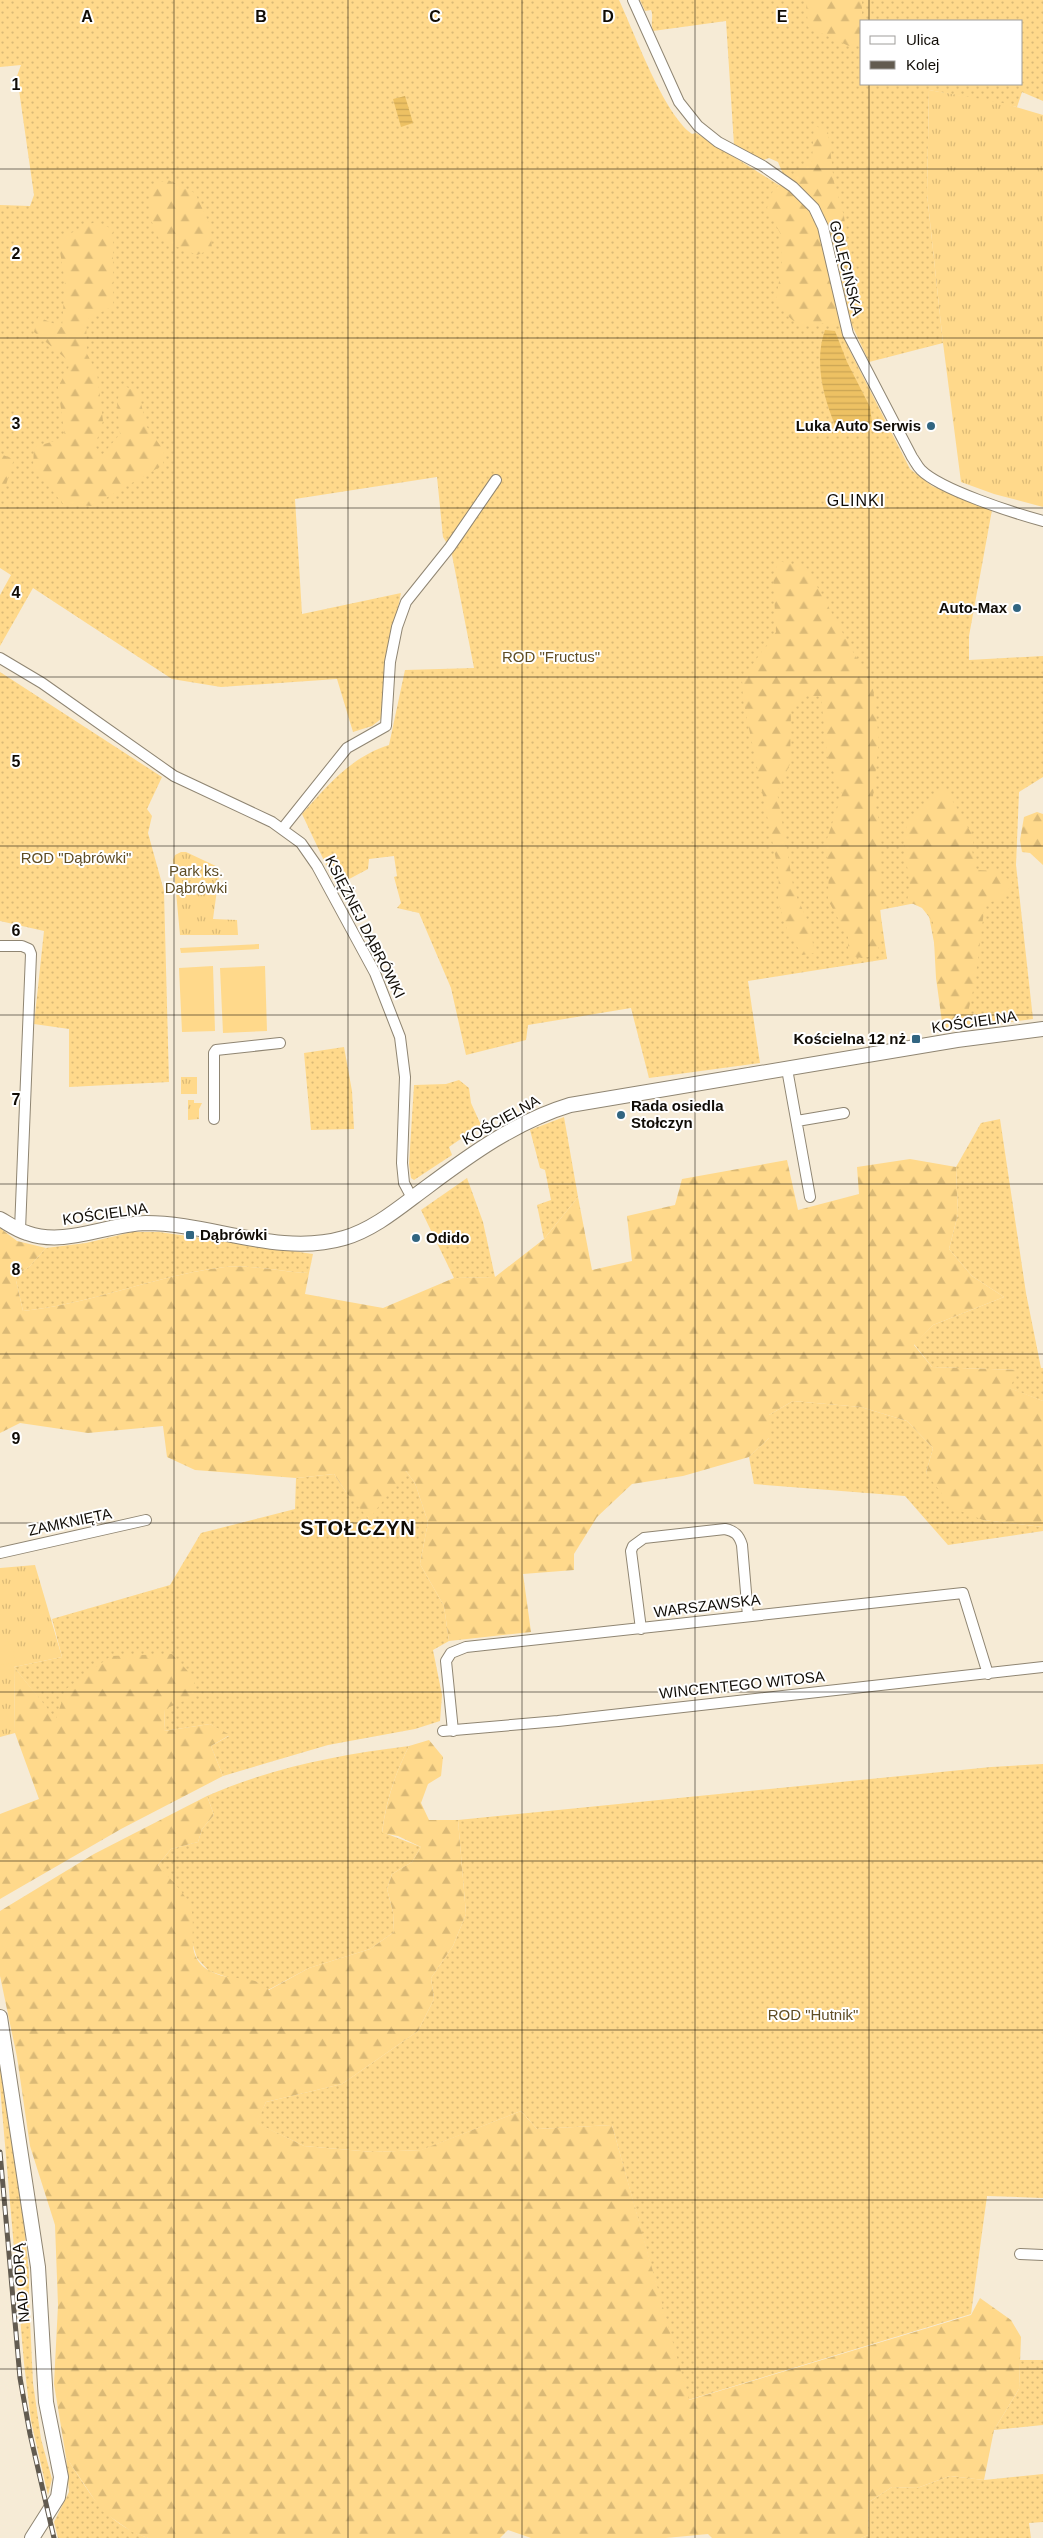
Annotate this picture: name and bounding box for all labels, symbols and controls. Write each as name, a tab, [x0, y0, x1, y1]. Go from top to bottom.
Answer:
text: A	[81, 8, 93, 25]
text: B	[255, 8, 267, 25]
text: C	[429, 8, 441, 25]
text: D	[602, 8, 614, 25]
text: E	[777, 8, 788, 25]
legend	[860, 20, 1023, 85]
text: Ulica	[906, 31, 940, 48]
text: Kolej	[906, 56, 939, 73]
text: 1	[12, 76, 21, 93]
street label: GOLĘCIŃSKA	[826, 219, 867, 317]
text: 2	[12, 245, 21, 262]
text: 3	[12, 415, 21, 432]
place label: Luka Auto Serwis	[796, 417, 921, 434]
marker: Luka Auto Serwis	[925, 420, 937, 432]
district label: GLINKI	[827, 492, 885, 509]
text: 4	[12, 584, 21, 601]
place label: Auto-Max	[939, 599, 1008, 616]
marker: Auto-Max	[1011, 602, 1023, 614]
park label: ROD "Fructus"	[502, 648, 600, 665]
text: 5	[12, 753, 21, 770]
park label: ROD "Dąbrówki"	[21, 849, 131, 866]
street label: KSIĘŻNEJ DĄBRÓWKI	[322, 853, 409, 1001]
park label: Park ks. Dąbrówki	[165, 862, 227, 896]
text: 6	[12, 922, 21, 939]
street label: KOŚCIELNA	[930, 1007, 1018, 1036]
place label: Kościelna 12 nż	[793, 1030, 906, 1047]
marker: Kościelna 12 nż	[910, 1033, 922, 1045]
text: 7	[12, 1091, 21, 1108]
street label: KOŚCIELNA	[459, 1091, 542, 1148]
place label: Rada osiedla Stołczyn	[631, 1097, 724, 1131]
marker: Rada osiedla Stołczyn	[615, 1109, 627, 1121]
street label: KOŚCIELNA	[61, 1199, 149, 1228]
place label: Dąbrówki	[200, 1226, 268, 1243]
marker: Dąbrówki	[184, 1229, 196, 1241]
place label: Odido	[426, 1229, 469, 1246]
marker: Odido	[410, 1232, 422, 1244]
text: 8	[12, 1261, 21, 1278]
text: 9	[12, 1430, 21, 1447]
street label: ZAMKNIĘTA	[27, 1504, 113, 1539]
district label: STOŁCZYN	[300, 1517, 416, 1539]
street label: WARSZAWSKA	[653, 1591, 761, 1620]
street label: WINCENTEGO WITOSA	[658, 1667, 826, 1702]
park label: ROD "Hutnik"	[768, 2006, 858, 2023]
street label: NAD ODRĄ	[8, 2242, 32, 2323]

